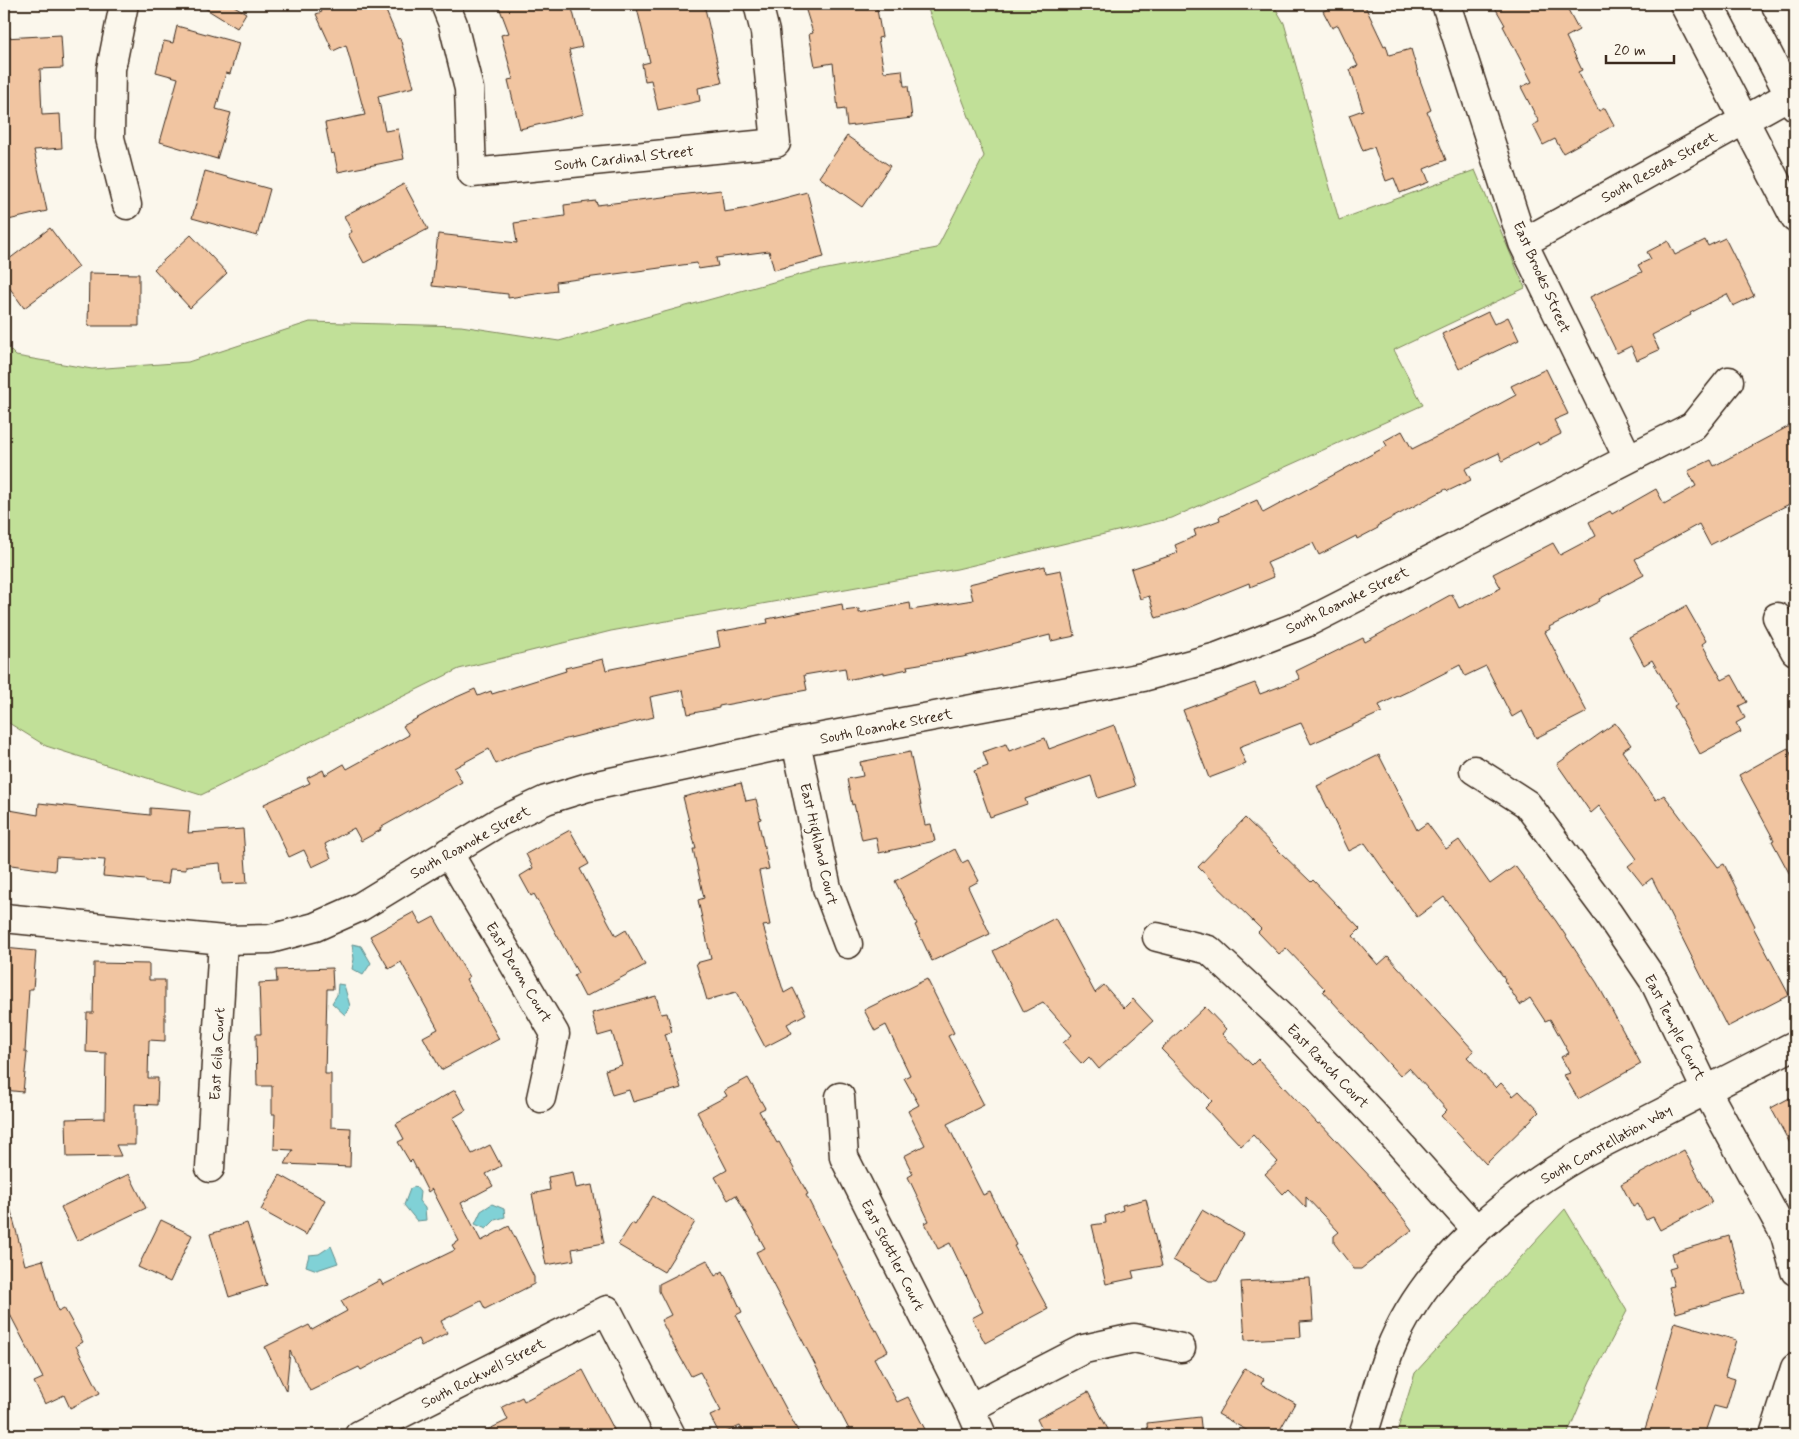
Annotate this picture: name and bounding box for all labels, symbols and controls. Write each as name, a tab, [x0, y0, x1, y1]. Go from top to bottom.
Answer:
scale bar	[1606, 32, 1674, 64]
text: 20 m	[1614, 41, 1646, 61]
street label: South Reseda Street	[1598, 128, 1721, 208]
street label: South Cardinal Street	[553, 142, 695, 176]
street label: East Brooks Street	[1507, 218, 1575, 336]
street label: South Roanoke Street	[1283, 562, 1412, 639]
street label: South Roanoke Street	[818, 704, 954, 750]
street label: East Highland Court	[793, 781, 842, 908]
street label: South Roanoke Street	[407, 801, 534, 884]
street label: East Devon Court	[480, 919, 556, 1026]
street label: East Temple Court	[1639, 971, 1710, 1084]
street label: East Gila Court	[206, 1007, 230, 1101]
street label: East Ranch Court	[1282, 1020, 1373, 1113]
street label: South Constellation Way	[1537, 1100, 1676, 1189]
street label: East Stottler Court	[855, 1196, 929, 1315]
street label: South Rockwell Street	[418, 1334, 549, 1414]

